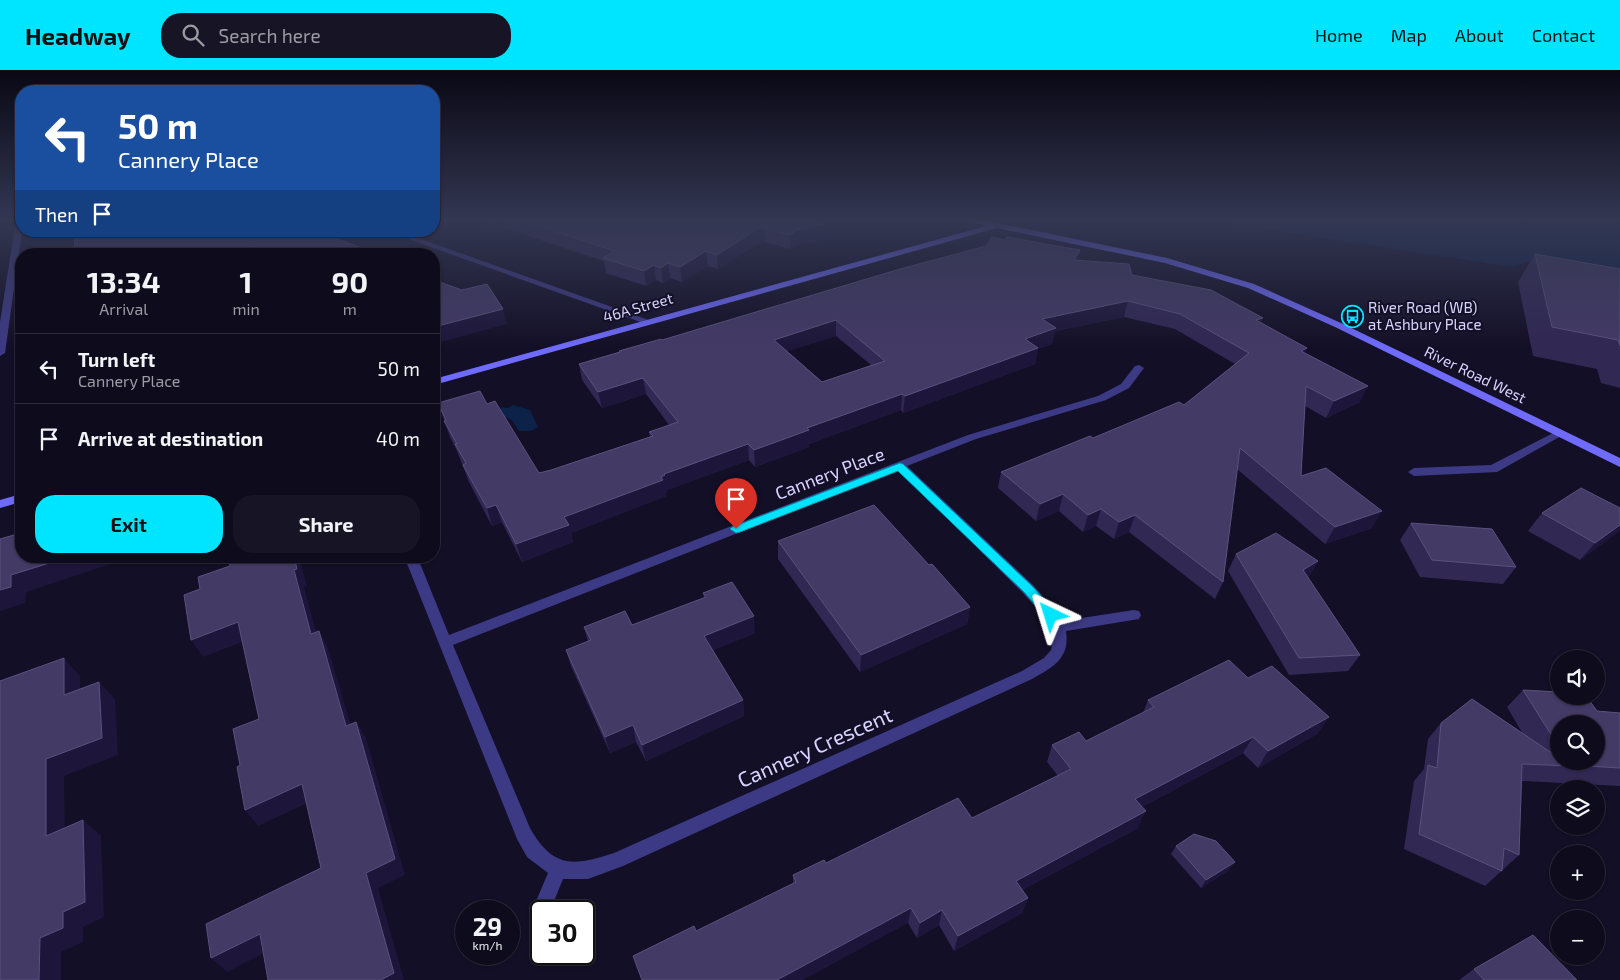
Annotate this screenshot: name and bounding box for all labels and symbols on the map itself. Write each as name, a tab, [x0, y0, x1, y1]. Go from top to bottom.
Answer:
street label: 46A Street	[601, 288, 675, 326]
place label: River Road (WB) at Ashbury Place	[1368, 298, 1481, 333]
bus stop icon: River Road (WB) at Ashbury Place	[1340, 305, 1364, 329]
street label: River Road West	[1422, 342, 1530, 407]
street label: Cannery Place	[772, 442, 887, 504]
pin	[715, 478, 757, 529]
position arrow	[1024, 588, 1076, 640]
street label: Cannery Crescent	[733, 701, 896, 792]
speed limit sign: 30	[530, 900, 595, 965]

